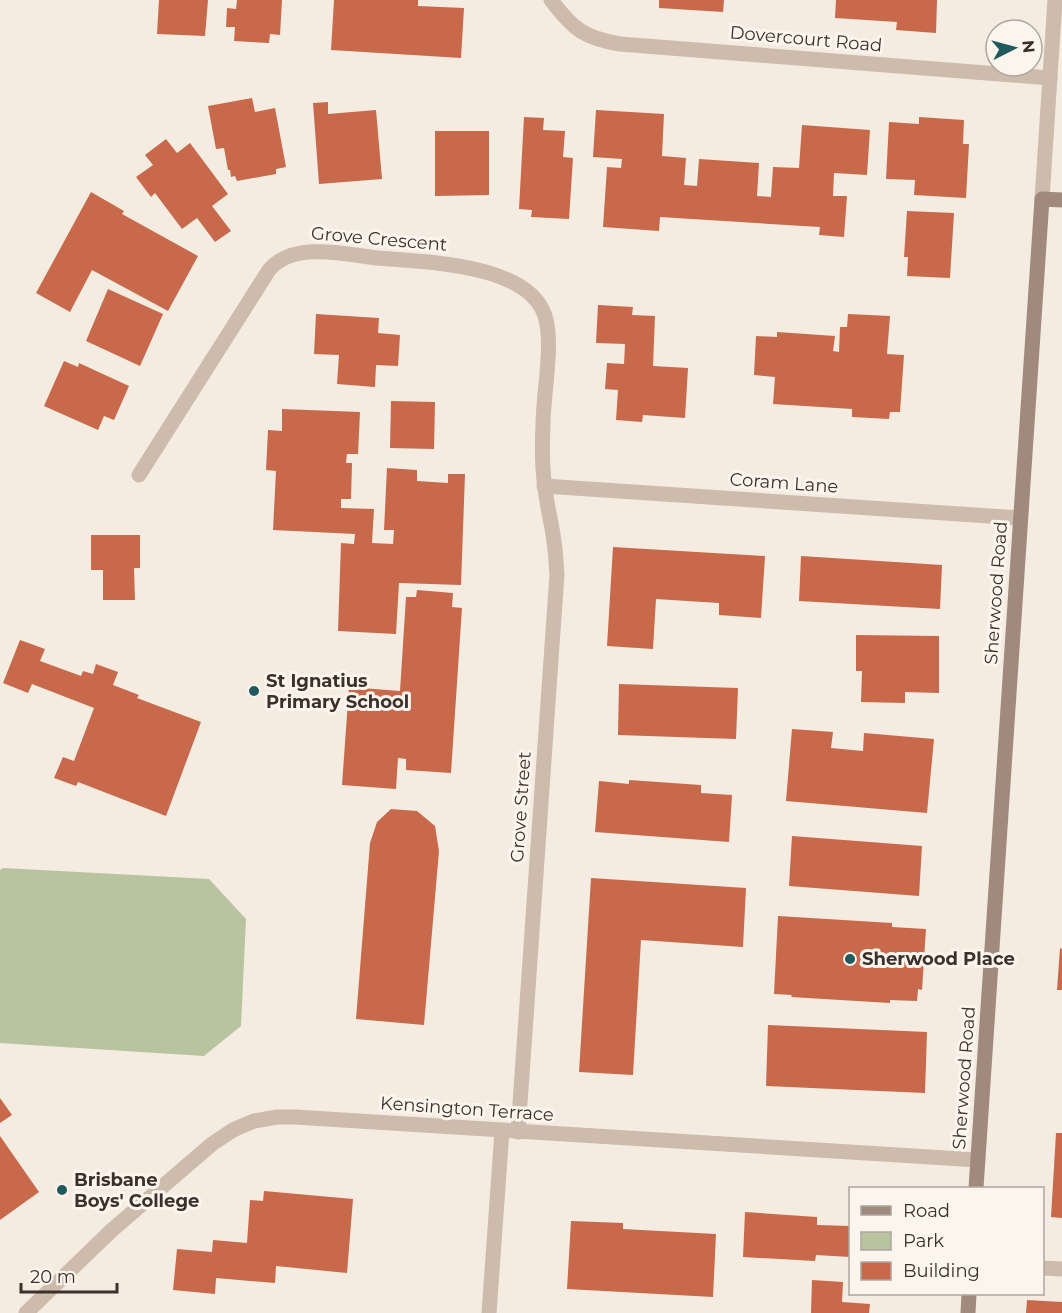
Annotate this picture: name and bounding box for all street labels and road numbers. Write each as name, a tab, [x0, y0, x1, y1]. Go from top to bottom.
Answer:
street label: Dovercourt Road	[729, 21, 883, 57]
street label: Grove Crescent	[310, 222, 448, 256]
street label: Coram Lane	[729, 468, 839, 498]
street label: Sherwood Road	[980, 521, 1012, 665]
street label: Grove Street	[506, 751, 536, 863]
street label: Sherwood Road	[948, 1006, 980, 1150]
street label: Kensington Terrace	[379, 1092, 555, 1126]

